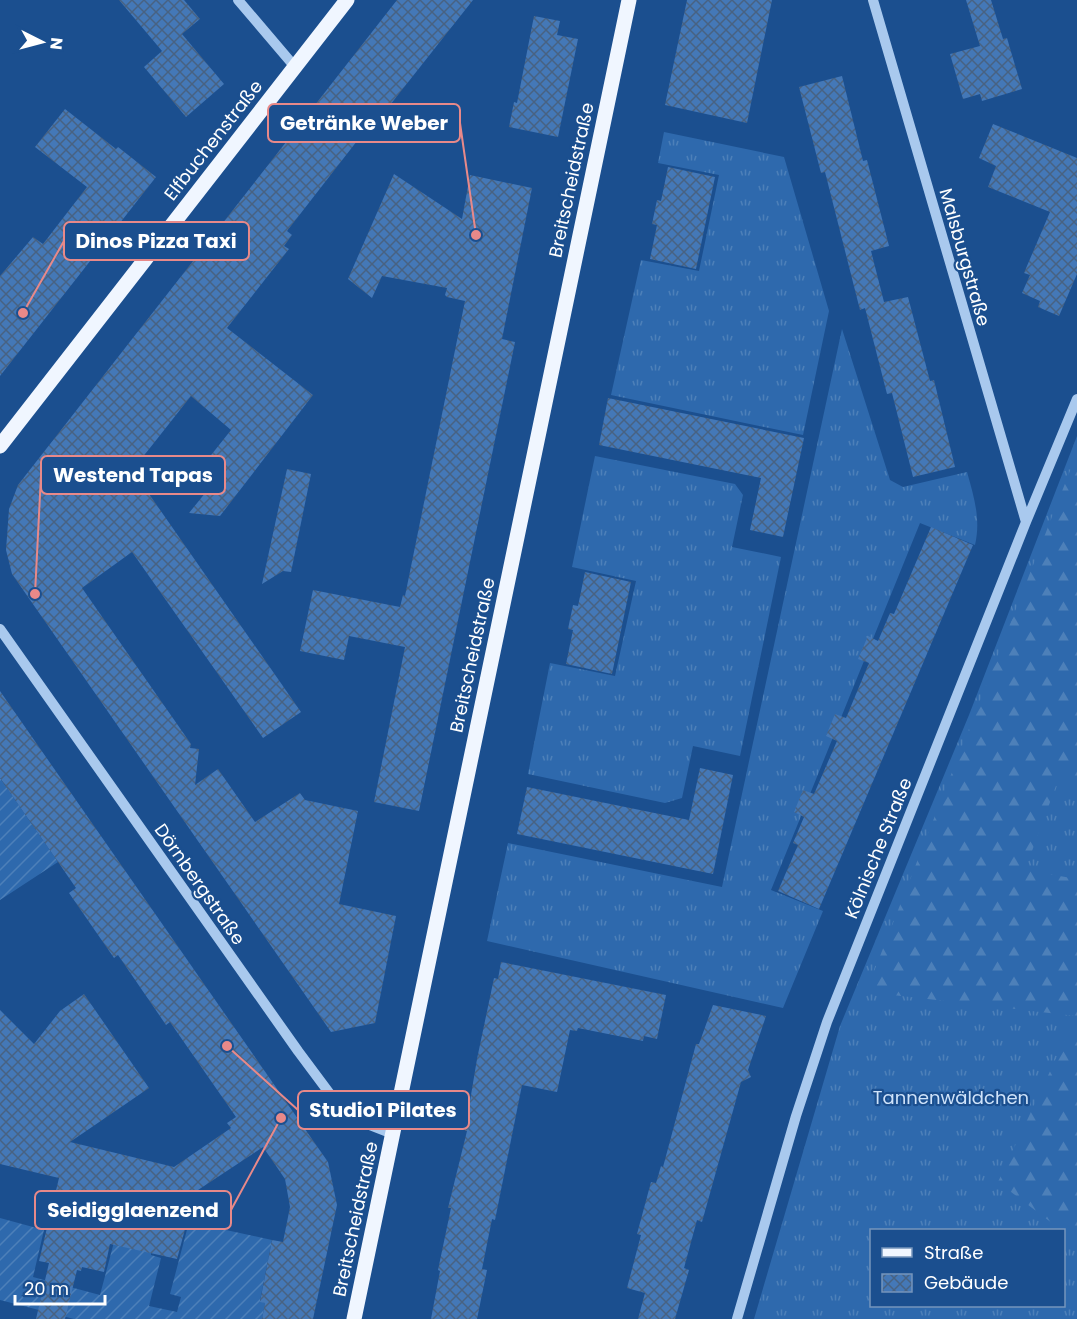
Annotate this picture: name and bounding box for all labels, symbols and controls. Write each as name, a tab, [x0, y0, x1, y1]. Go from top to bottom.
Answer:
north arrow	[12, 12, 72, 72]
text: N	[44, 36, 68, 51]
street label: Elfbuchenstraße	[158, 75, 268, 205]
street label: Breitscheidstraße	[542, 100, 600, 260]
callout: Getränke Weber	[268, 104, 460, 142]
text: Getränke Weber	[280, 109, 448, 137]
street label: Malsburgstraße	[933, 185, 997, 329]
callout: Dinos Pizza Taxi	[64, 222, 249, 260]
text: Dinos Pizza Taxi	[75, 227, 237, 255]
callout: Westend Tapas	[41, 456, 225, 494]
text: Westend Tapas	[53, 461, 213, 489]
street label: Breitscheidstraße	[443, 575, 501, 735]
street label: Kölnische Straße	[838, 774, 918, 922]
street label: Dörnbergstraße	[149, 818, 251, 950]
park label: Tannenwäldchen	[873, 1085, 1029, 1110]
callout: Studio1 Pilates	[298, 1091, 469, 1129]
text: Studio1 Pilates	[309, 1096, 457, 1124]
street label: Breitscheidstraße	[326, 1139, 384, 1299]
callout: Seidigglaenzend	[35, 1191, 231, 1229]
text: Seidigglaenzend	[47, 1196, 219, 1224]
legend	[870, 1229, 1065, 1307]
text: Straße	[924, 1240, 983, 1265]
scale bar	[15, 1268, 105, 1306]
text: Gebäude	[924, 1270, 1008, 1295]
text: 20 m	[24, 1276, 69, 1301]

